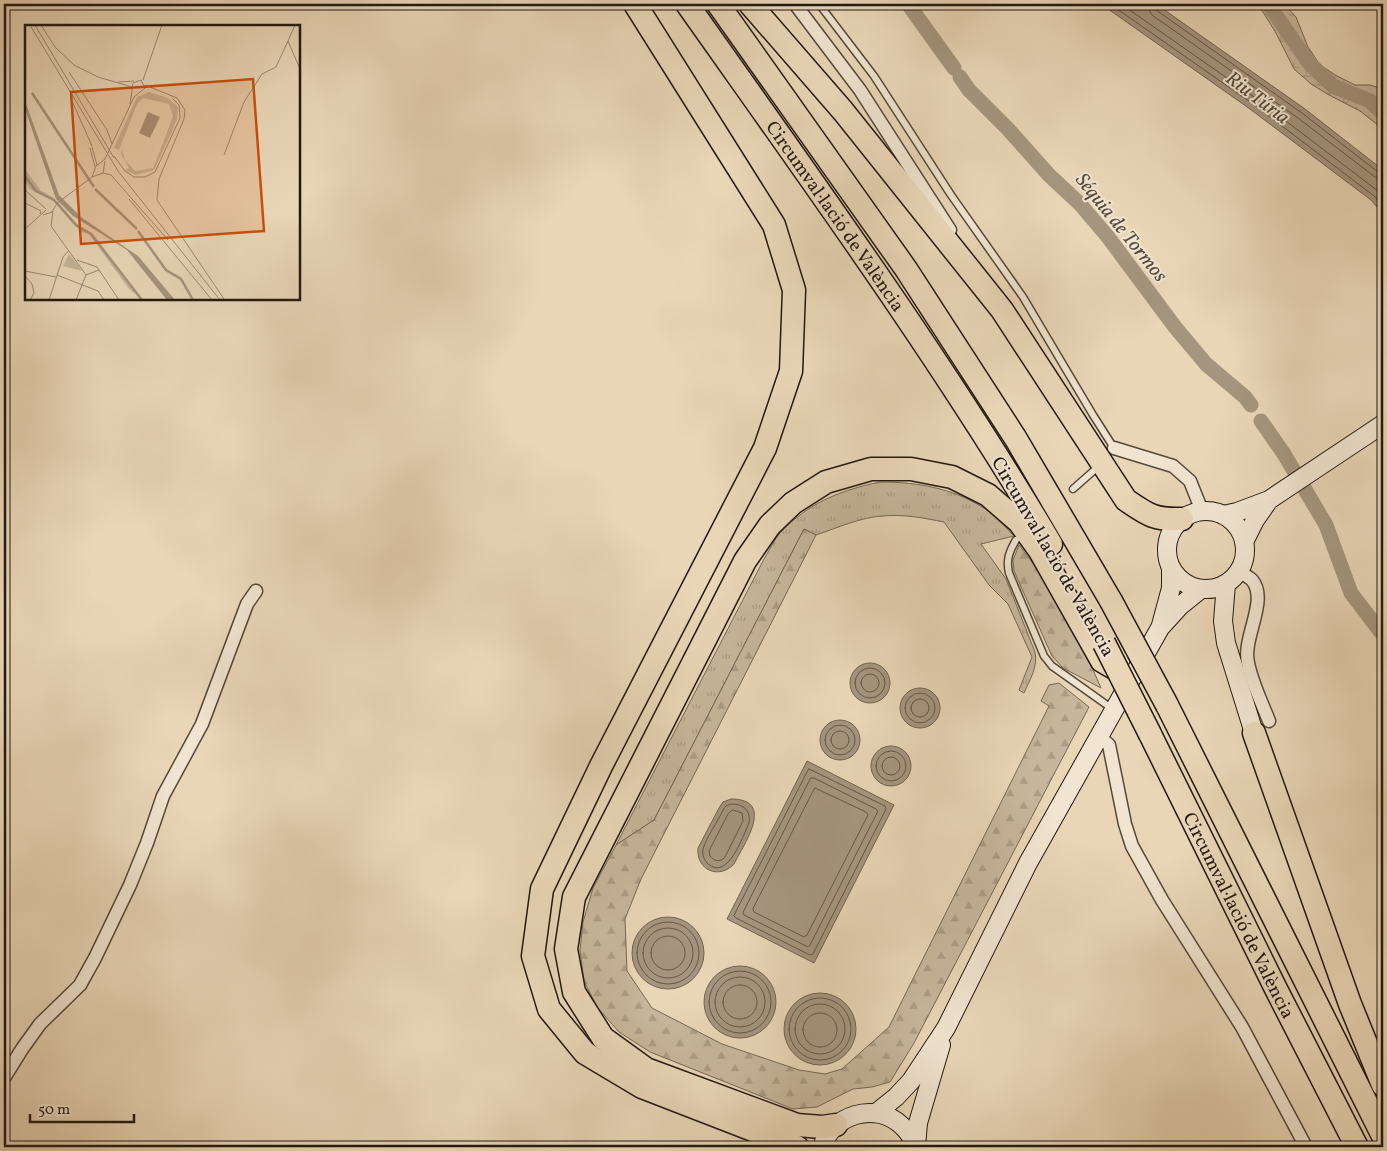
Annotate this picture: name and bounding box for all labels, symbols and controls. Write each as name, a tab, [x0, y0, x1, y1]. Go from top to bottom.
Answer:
inset map	[25, 25, 300, 300]
water label: Riu Túria	[1219, 65, 1295, 132]
street label: Circumval·lació de València	[759, 116, 910, 318]
water label: Séquia de Tormos	[1068, 168, 1173, 289]
street label: Circumval·lació de València	[984, 452, 1120, 662]
street label: Circumval·lació de València	[1176, 808, 1300, 1024]
scale bar	[30, 1091, 134, 1123]
text: 50 m	[38, 1100, 70, 1121]

